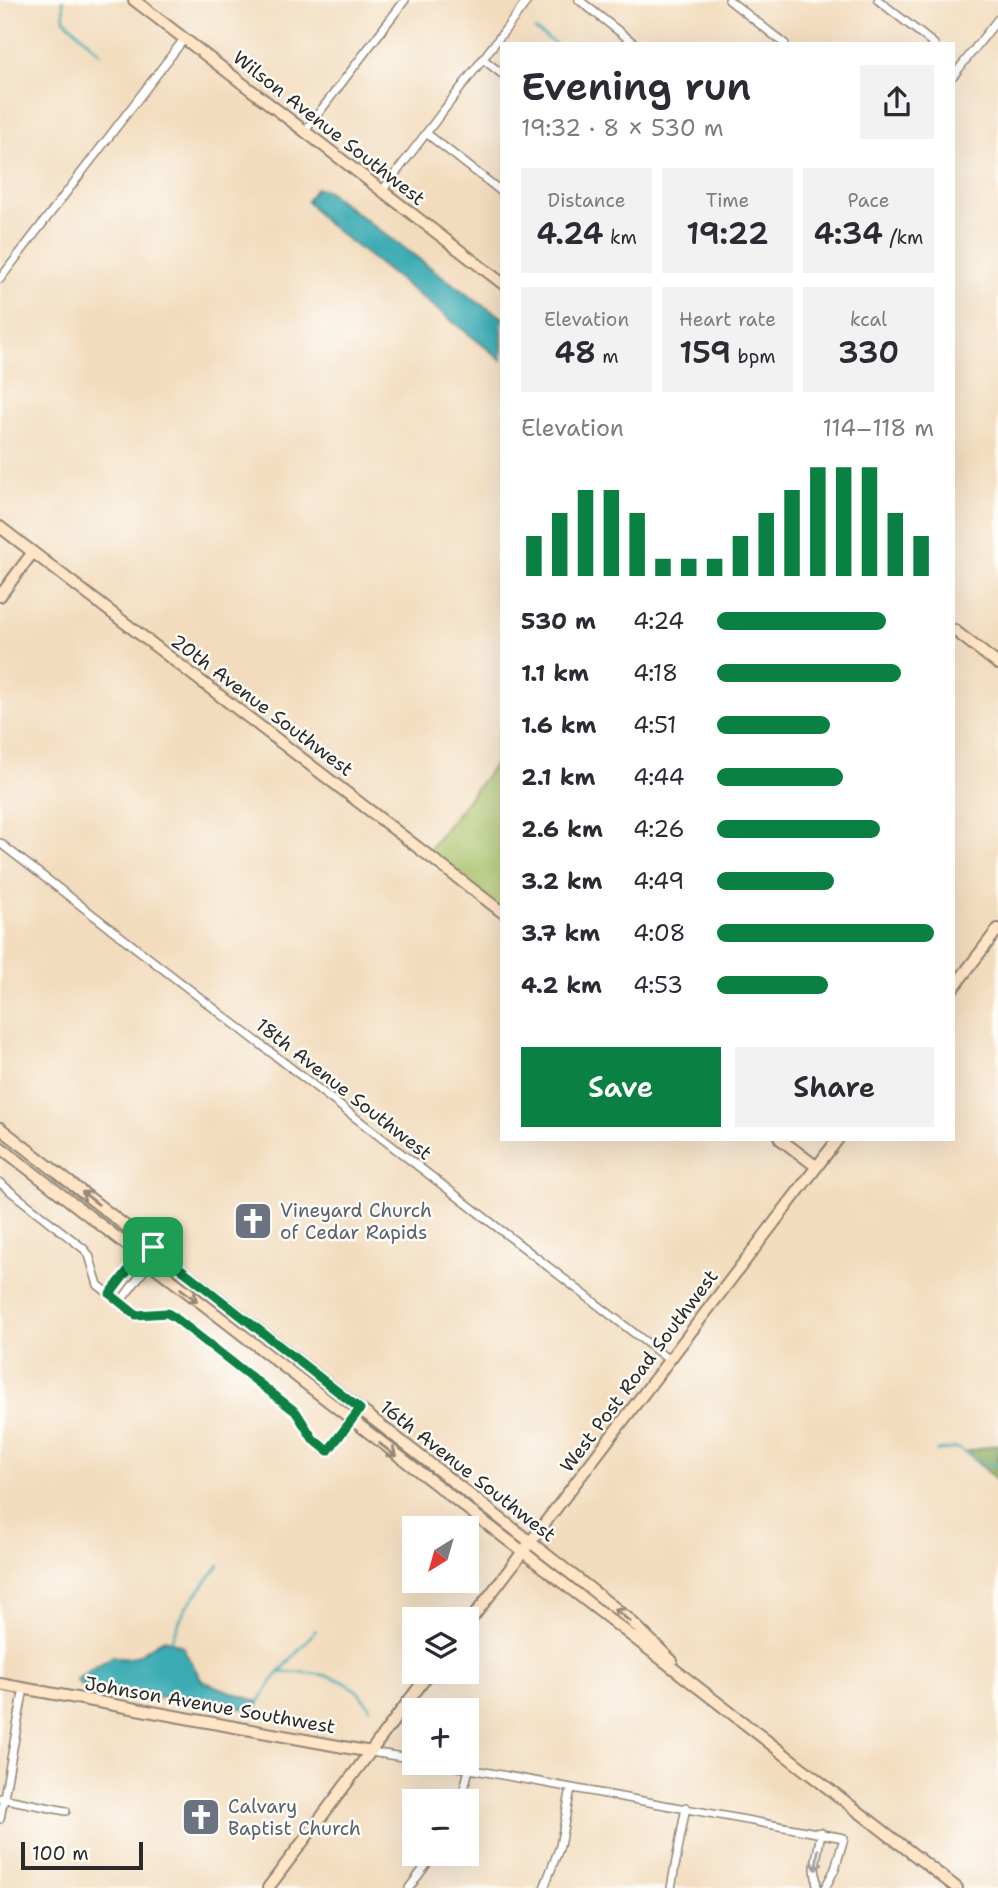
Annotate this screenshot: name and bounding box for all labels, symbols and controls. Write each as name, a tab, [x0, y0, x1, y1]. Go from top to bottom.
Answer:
street label: Wilson Avenue Southwest	[228, 45, 430, 211]
text: Evening run	[521, 61, 751, 112]
button: share	[860, 65, 934, 139]
text: 19:32 · 8 × 530 m	[521, 113, 724, 143]
text: Distance	[548, 188, 625, 213]
text: Time	[706, 188, 749, 213]
text: Pace	[848, 188, 889, 213]
text: 4.24	[536, 213, 603, 254]
text: 19:22	[686, 213, 769, 254]
text: 4:34	[814, 213, 883, 254]
text: km	[603, 225, 637, 250]
text: /km	[883, 225, 923, 250]
text: Elevation	[544, 307, 629, 332]
text: Heart rate	[679, 307, 776, 332]
text: kcal	[850, 307, 887, 332]
text: 48	[554, 332, 596, 373]
text: 159	[679, 332, 731, 373]
text: 330	[838, 332, 899, 373]
text: m	[596, 344, 619, 369]
text: bpm	[731, 344, 776, 369]
text: Elevation	[521, 413, 624, 443]
text: 114–118 m	[823, 413, 934, 443]
text: 530 m	[521, 606, 596, 636]
text: 4:24	[633, 606, 684, 636]
street label: 20th Avenue Southwest	[166, 628, 358, 782]
text: 1.1 km	[521, 658, 589, 688]
text: 4:18	[633, 658, 678, 688]
text: 1.6 km	[521, 710, 596, 740]
text: 4:51	[633, 710, 677, 740]
text: 2.1 km	[521, 762, 595, 792]
text: 4:44	[633, 762, 685, 792]
text: 2.6 km	[521, 814, 603, 844]
text: 4:26	[633, 814, 684, 844]
text: 3.2 km	[521, 866, 603, 896]
text: 4:49	[633, 866, 684, 896]
text: 3.7 km	[521, 918, 600, 948]
text: 4:08	[633, 918, 686, 948]
text: 4.2 km	[521, 970, 602, 1000]
text: 4:53	[633, 970, 683, 1000]
street label: 18th Avenue Southwest	[251, 1012, 437, 1166]
button: Save	[521, 1047, 721, 1127]
button: Share	[735, 1047, 934, 1127]
one-way arrow	[81, 1191, 100, 1206]
place label: Vineyard Church of Cedar Rapids	[280, 1198, 432, 1245]
church icon: Vineyard Church of Cedar Rapids	[232, 1200, 274, 1242]
pin	[123, 1217, 183, 1277]
icon: arrive	[134, 1228, 172, 1266]
street label: West Post Road Southwest	[554, 1265, 724, 1477]
one-way arrow	[180, 1287, 198, 1302]
street label: 16th Avenue Southwest	[375, 1395, 561, 1547]
one-way arrow	[378, 1442, 397, 1457]
north arrow	[402, 1516, 480, 1592]
map controls	[402, 1516, 479, 1866]
button: layers	[402, 1607, 479, 1684]
one-way arrow	[614, 1607, 632, 1622]
street label: Johnson Avenue Southwest	[83, 1671, 337, 1739]
button: +	[402, 1698, 479, 1775]
button: −	[402, 1789, 479, 1866]
place label: Calvary Baptist Church	[228, 1794, 361, 1841]
church icon: Calvary Baptist Church	[180, 1796, 222, 1838]
scale bar	[21, 1839, 144, 1871]
text: 100 m	[32, 1841, 89, 1866]
one-way arrow	[810, 1848, 823, 1871]

